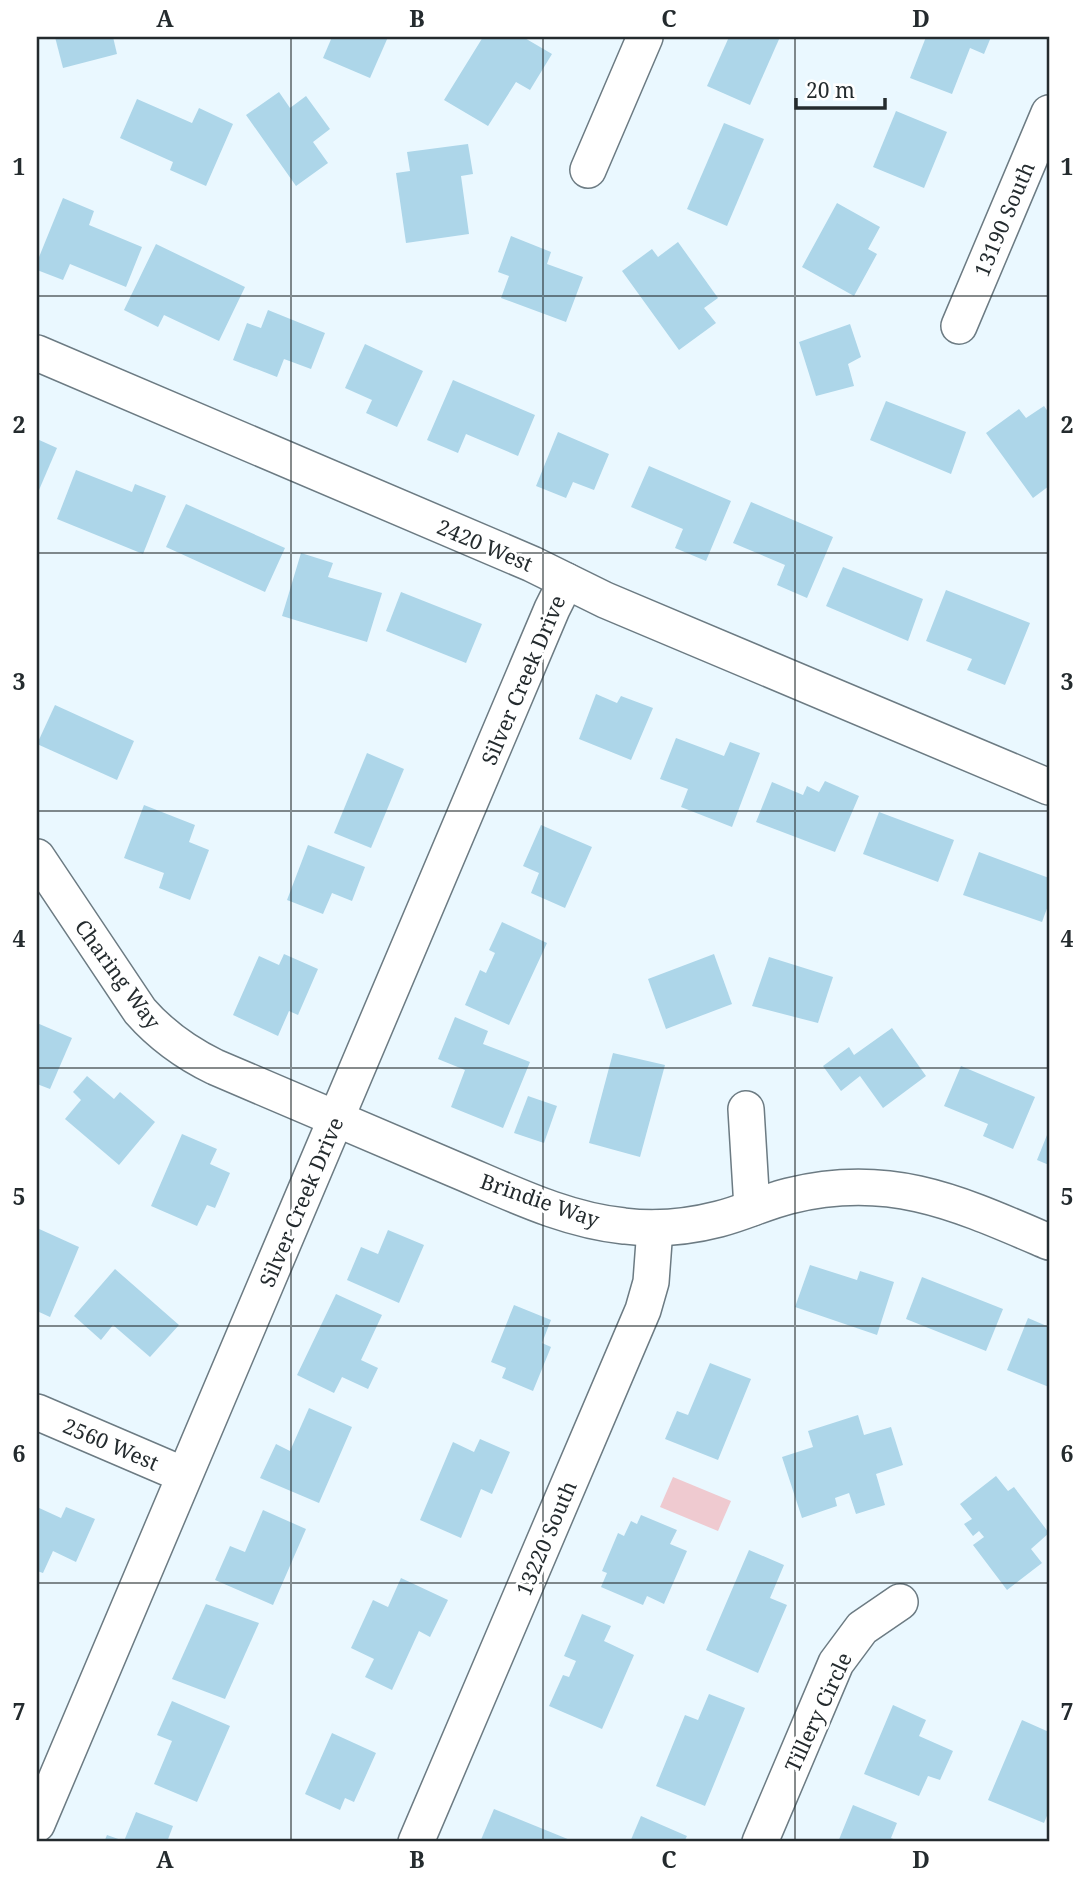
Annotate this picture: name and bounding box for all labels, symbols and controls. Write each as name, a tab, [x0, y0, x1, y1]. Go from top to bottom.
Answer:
text: A	[156, 2, 174, 34]
text: B	[409, 2, 425, 34]
text: C	[661, 2, 677, 34]
text: D	[912, 2, 930, 34]
scale bar	[796, 66, 885, 110]
text: 20 m	[806, 76, 855, 104]
text: 1	[13, 150, 26, 182]
text: 1	[1061, 150, 1074, 182]
street label: 13190 South	[967, 157, 1041, 281]
text: 2	[13, 408, 26, 440]
text: 2	[1061, 408, 1074, 440]
street label: 2420 West	[433, 512, 537, 578]
street label: Silver Creek Drive	[475, 591, 571, 769]
text: 3	[13, 665, 26, 697]
text: 3	[1061, 665, 1074, 697]
street label: Charing Way	[69, 914, 167, 1034]
text: 4	[13, 922, 26, 954]
text: 4	[1061, 922, 1074, 954]
street label: Silver Creek Drive	[253, 1113, 349, 1291]
street label: Brindie Way	[477, 1167, 603, 1233]
text: 5	[13, 1180, 26, 1212]
text: 5	[1061, 1180, 1074, 1212]
street label: 2560 West	[59, 1411, 163, 1477]
text: 6	[13, 1437, 26, 1469]
text: 6	[1061, 1437, 1074, 1469]
street label: 13220 South	[509, 1476, 583, 1600]
street label: Tillery Circle	[778, 1648, 858, 1776]
text: 7	[13, 1695, 26, 1727]
text: 7	[1061, 1695, 1074, 1727]
text: A	[156, 1843, 174, 1875]
text: B	[409, 1843, 425, 1875]
text: C	[661, 1843, 677, 1875]
text: D	[912, 1843, 930, 1875]

